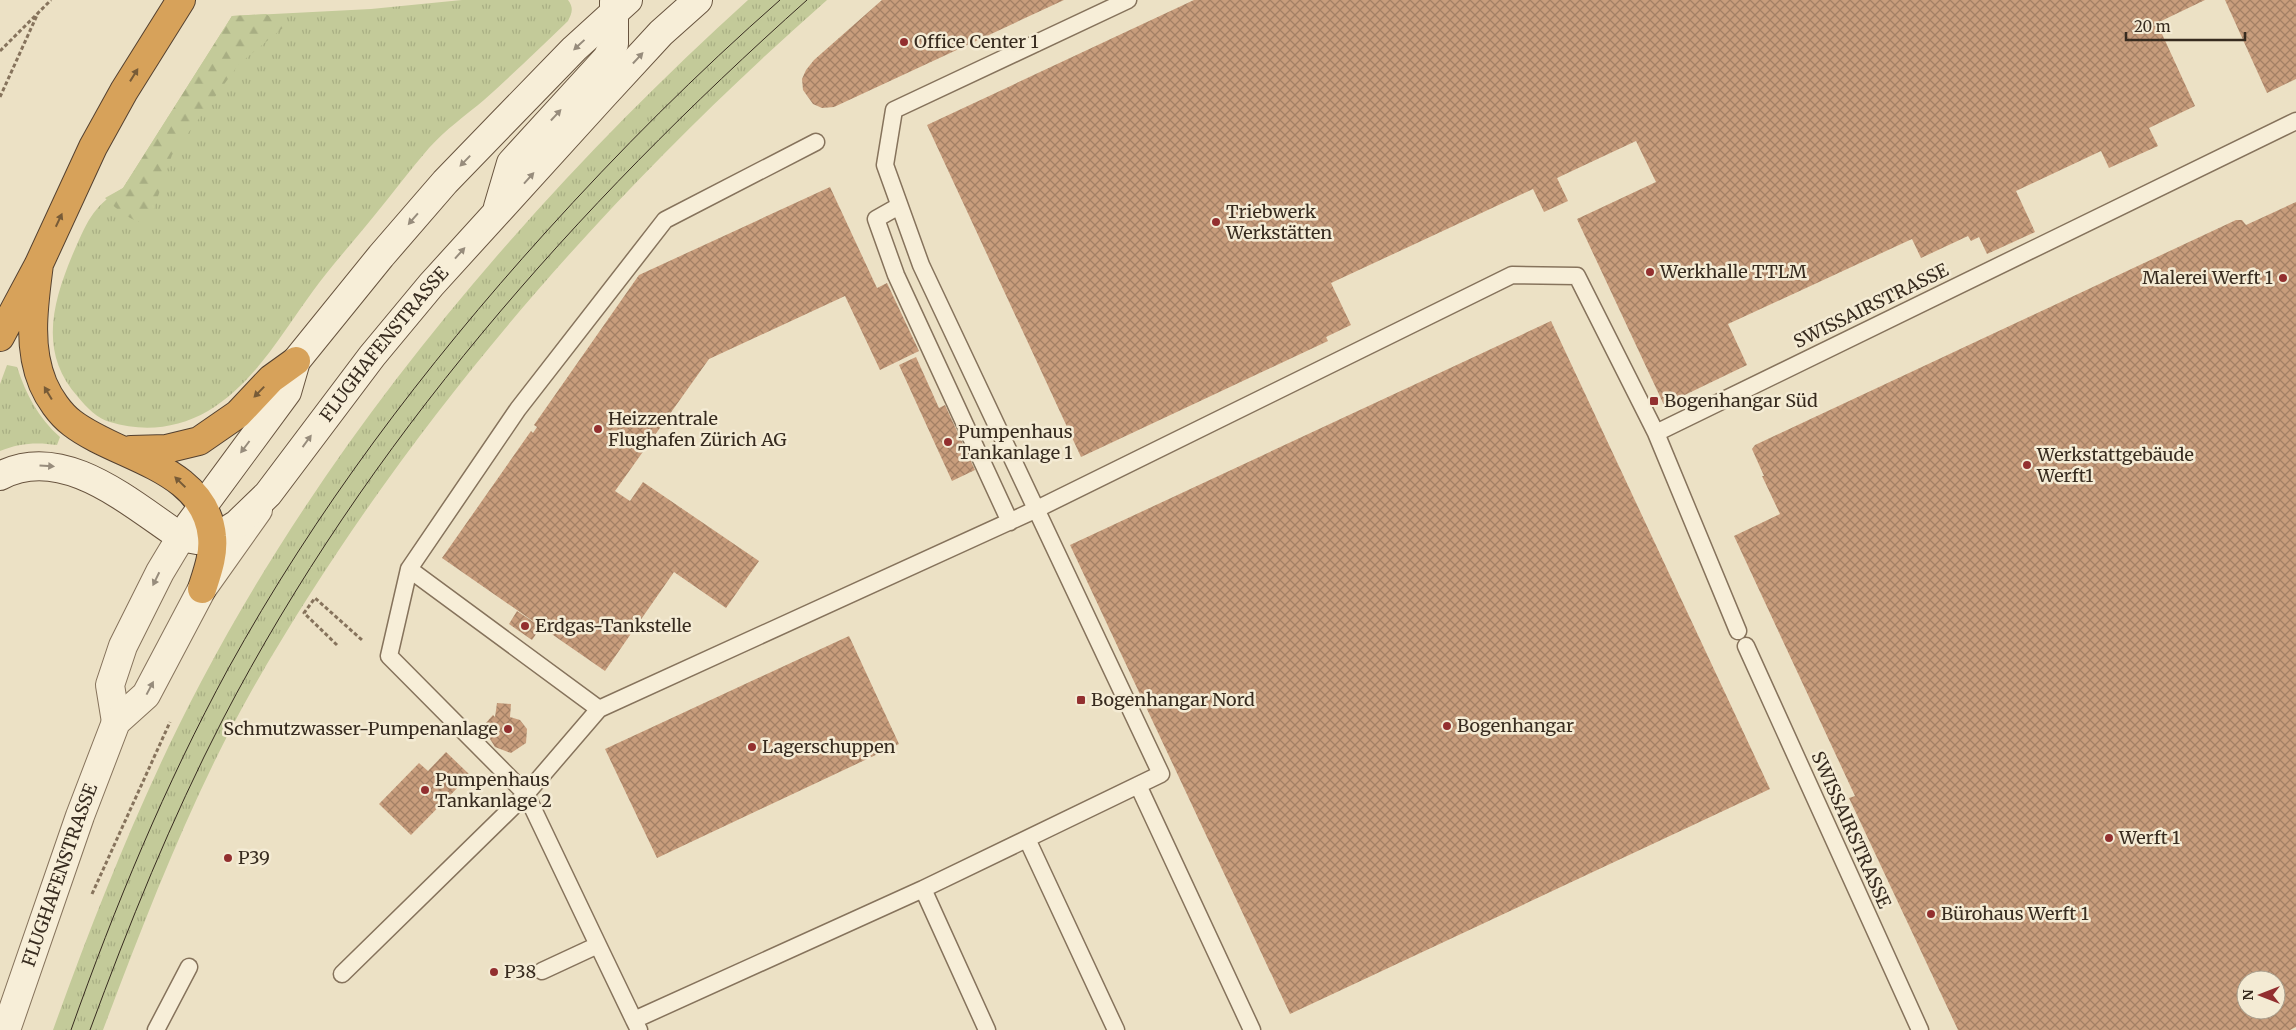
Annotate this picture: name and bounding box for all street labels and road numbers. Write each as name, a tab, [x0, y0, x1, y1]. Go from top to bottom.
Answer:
street label: SWISSAIRSTRASSE	[1790, 258, 1952, 353]
street label: FLUGHAFENSTRASSE	[315, 261, 453, 426]
street label: SWISSAIRSTRASSE	[1807, 748, 1897, 912]
street label: FLUGHAFENSTRASSE	[17, 780, 103, 970]

